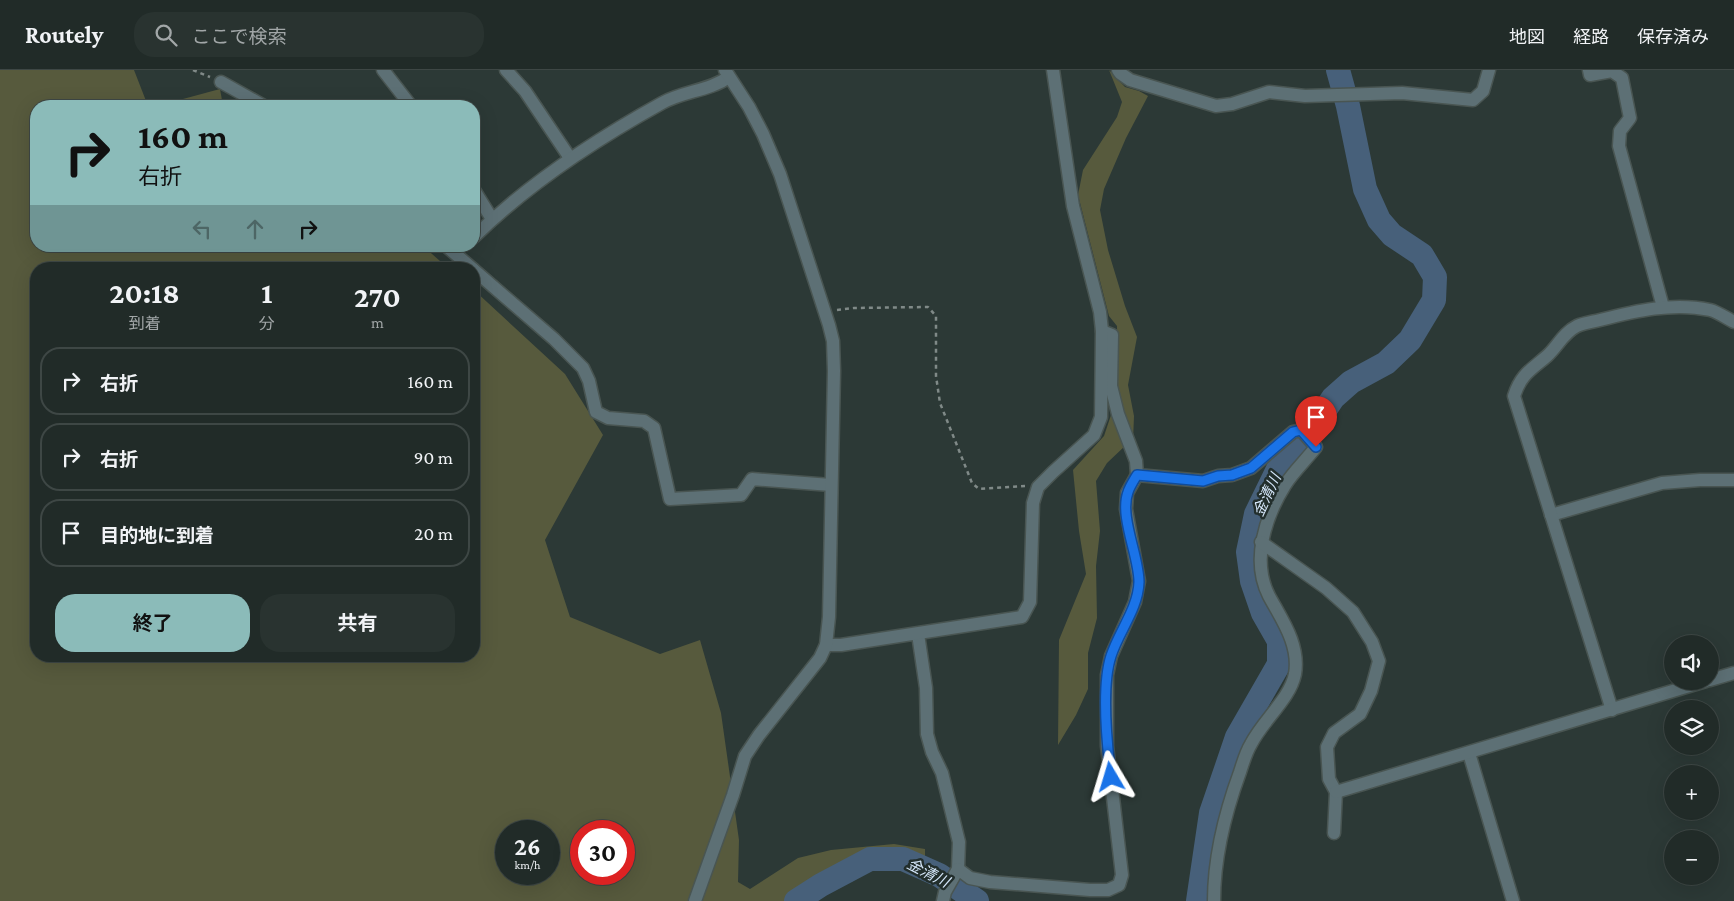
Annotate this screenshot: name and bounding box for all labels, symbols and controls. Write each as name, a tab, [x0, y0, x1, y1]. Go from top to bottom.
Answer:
search box	[134, 12, 484, 57]
text: Routely	[25, 21, 104, 48]
icon: search	[152, 21, 180, 49]
text: ここで検索	[192, 26, 287, 47]
text: 地図	[1509, 27, 1545, 47]
text: 経路	[1573, 27, 1609, 47]
text: 保存済み	[1637, 27, 1709, 47]
text: 160 m	[138, 117, 228, 156]
icon: right	[55, 120, 120, 185]
text: 右折	[138, 164, 182, 189]
icon: left	[188, 215, 216, 243]
icon: ahead	[241, 215, 269, 243]
icon: right	[294, 215, 322, 243]
text: 20:18	[109, 276, 180, 309]
text: 1	[261, 276, 272, 309]
text: 270	[354, 280, 401, 313]
text: m	[371, 314, 384, 331]
text: 到着	[128, 315, 160, 332]
text: 分	[259, 315, 275, 332]
icon: right	[57, 367, 85, 395]
text: 160 m	[407, 371, 453, 392]
text: 右折	[100, 373, 138, 394]
pin	[1295, 396, 1337, 447]
icon: arrive	[1302, 403, 1330, 431]
icon: right	[57, 443, 85, 471]
text: 90 m	[414, 447, 453, 468]
text: 右折	[100, 449, 138, 470]
water label: 金清川	[1250, 469, 1285, 519]
icon: arrive	[57, 519, 85, 547]
text: 20 m	[414, 523, 453, 544]
text: 目的地に到着	[100, 525, 214, 546]
button: 終了	[55, 594, 250, 652]
button: 共有	[260, 594, 455, 652]
map controls	[1664, 635, 1719, 885]
button: sound	[1664, 635, 1719, 690]
button: layers	[1664, 700, 1719, 755]
position arrow	[1084, 750, 1136, 802]
button: +	[1664, 765, 1719, 820]
speed limit sign: 30	[570, 820, 635, 885]
button: −	[1664, 830, 1719, 885]
text: 26	[514, 833, 541, 860]
water label: 金清川	[904, 856, 953, 891]
text: km/h	[515, 858, 540, 872]

